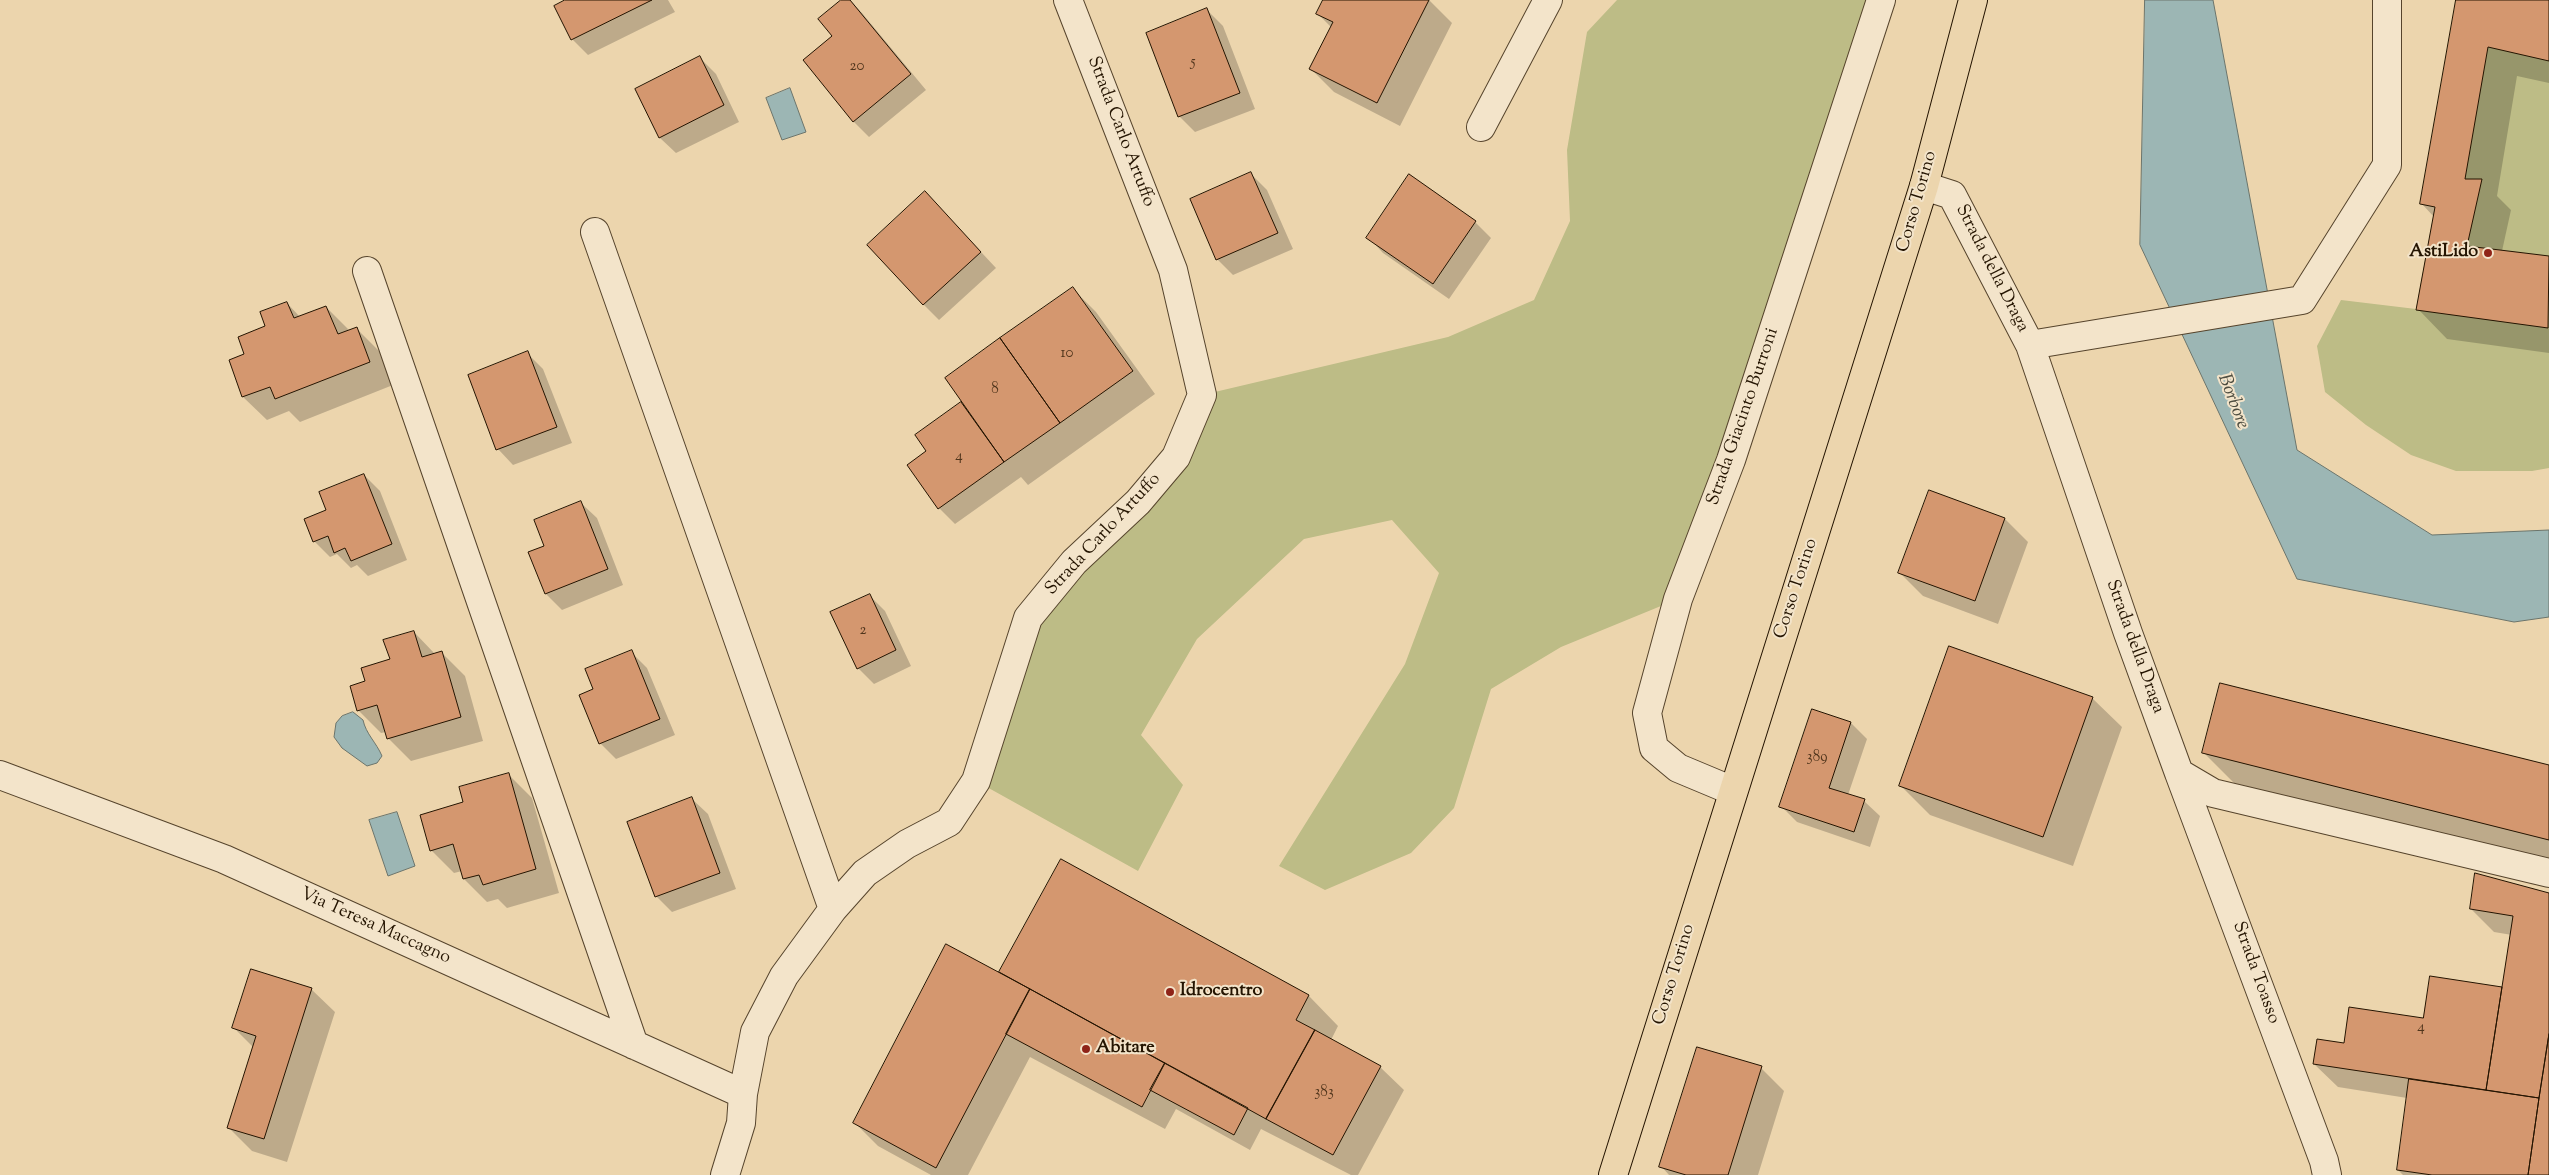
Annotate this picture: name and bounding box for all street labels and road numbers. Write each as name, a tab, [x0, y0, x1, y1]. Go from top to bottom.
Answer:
street label: Strada Carlo Artuffo	[1081, 54, 1159, 210]
street label: Corso Torino	[1893, 149, 1943, 255]
street label: Strada della Draga	[1949, 201, 2033, 337]
street label: Strada Giacinto Burroni	[1703, 325, 1785, 509]
street label: Strada Carlo Artuffo	[1042, 469, 1166, 601]
street label: Corso Torino	[1771, 536, 1823, 642]
street label: Strada della Draga	[2100, 577, 2168, 717]
street label: Via Teresa Maccagno	[296, 884, 454, 970]
street label: Strada Toasso	[2227, 919, 2283, 1027]
street label: Corso Torino	[1649, 922, 1701, 1028]

